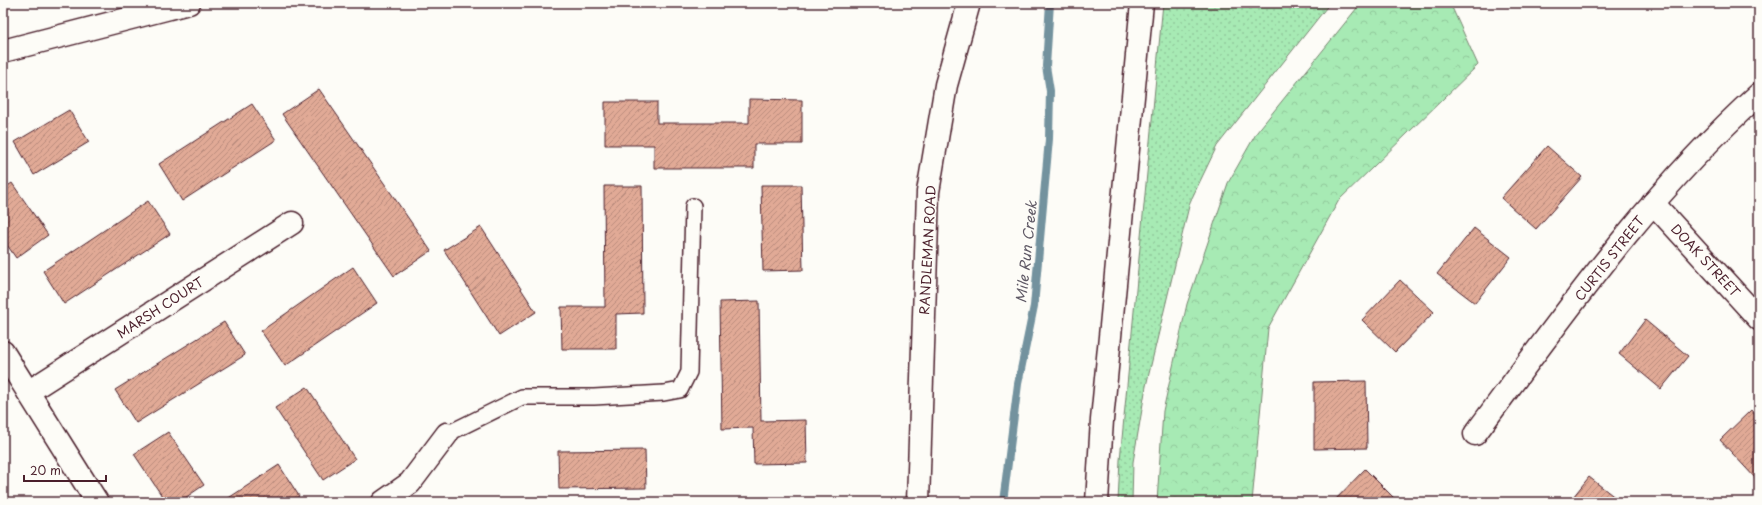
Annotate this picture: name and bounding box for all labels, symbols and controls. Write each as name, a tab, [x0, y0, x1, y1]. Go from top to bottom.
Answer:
street label: RANDLEMAN ROAD	[914, 185, 940, 315]
water label: Mile Run Creek	[1010, 198, 1042, 304]
street label: CURTIS STREET	[1570, 211, 1648, 305]
street label: DOAK STREET	[1667, 219, 1745, 301]
street label: MARSH COURT	[113, 272, 207, 342]
scale bar	[24, 457, 106, 483]
text: 20 m	[30, 461, 61, 479]

